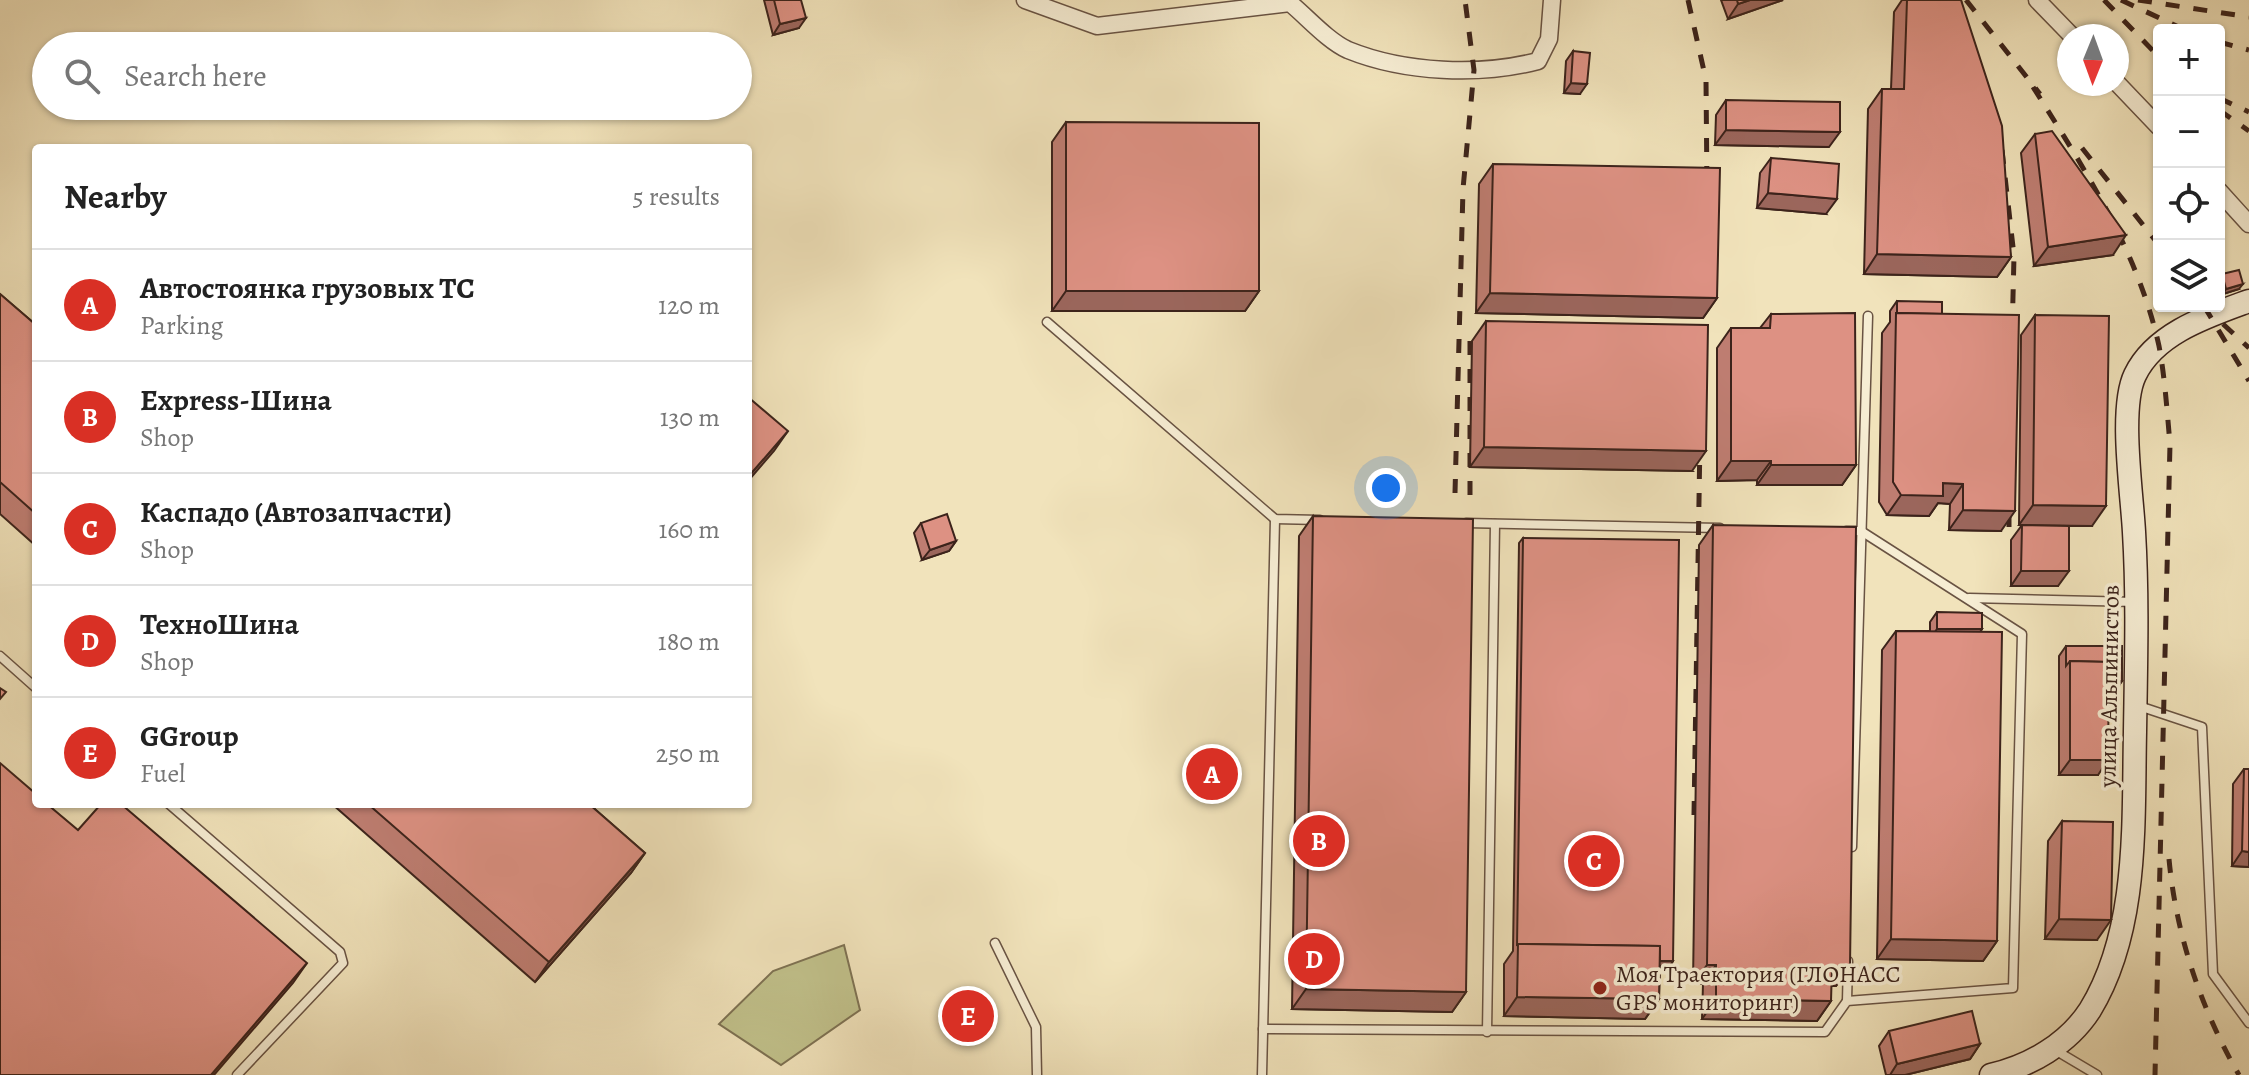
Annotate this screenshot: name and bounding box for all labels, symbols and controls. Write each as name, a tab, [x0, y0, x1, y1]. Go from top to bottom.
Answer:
north arrow	[2057, 24, 2129, 96]
map controls	[2153, 24, 2225, 312]
button: +	[2153, 24, 2225, 96]
search box	[32, 32, 752, 120]
icon: search	[60, 54, 104, 98]
text: Search here	[124, 56, 267, 96]
button: −	[2153, 96, 2225, 168]
button: locate	[2153, 168, 2225, 240]
text: Nearby	[64, 173, 167, 220]
text: 5 results	[632, 179, 720, 214]
button: layers	[2153, 240, 2225, 312]
text: Автостоянка грузовых ТС	[140, 268, 475, 308]
text: A	[82, 288, 98, 323]
text: 120 m	[658, 288, 720, 323]
text: Parking	[140, 308, 223, 343]
text: Express-Шина	[140, 380, 332, 420]
text: B	[82, 400, 98, 435]
text: 130 m	[660, 400, 720, 435]
text: Shop	[140, 420, 194, 455]
your location	[1366, 468, 1406, 508]
text: Каспадо (Автозапчасти)	[140, 492, 452, 532]
text: C	[82, 512, 98, 547]
text: 160 m	[658, 512, 720, 547]
text: Shop	[140, 532, 194, 567]
street label: улица Альпинистов	[2091, 584, 2127, 789]
text: ТехноШина	[140, 604, 299, 644]
text: D	[81, 624, 99, 659]
text: 180 m	[658, 624, 720, 659]
text: Shop	[140, 644, 194, 679]
text: GGroup	[140, 716, 239, 756]
text: E	[82, 736, 98, 771]
text: 250 m	[656, 736, 720, 771]
pin: A	[1186, 744, 1238, 804]
text: Fuel	[140, 756, 185, 791]
pin: B	[1293, 811, 1345, 871]
pin: C	[1568, 831, 1620, 891]
pin: D	[1288, 929, 1340, 989]
place label: Моя Траектория (ГЛОНАСС GPS мониторинг)	[1616, 958, 1901, 1018]
marker: Моя Траектория (ГЛОНАСС GPS мониторинг)	[1591, 979, 1609, 997]
pin: E	[942, 986, 994, 1046]

